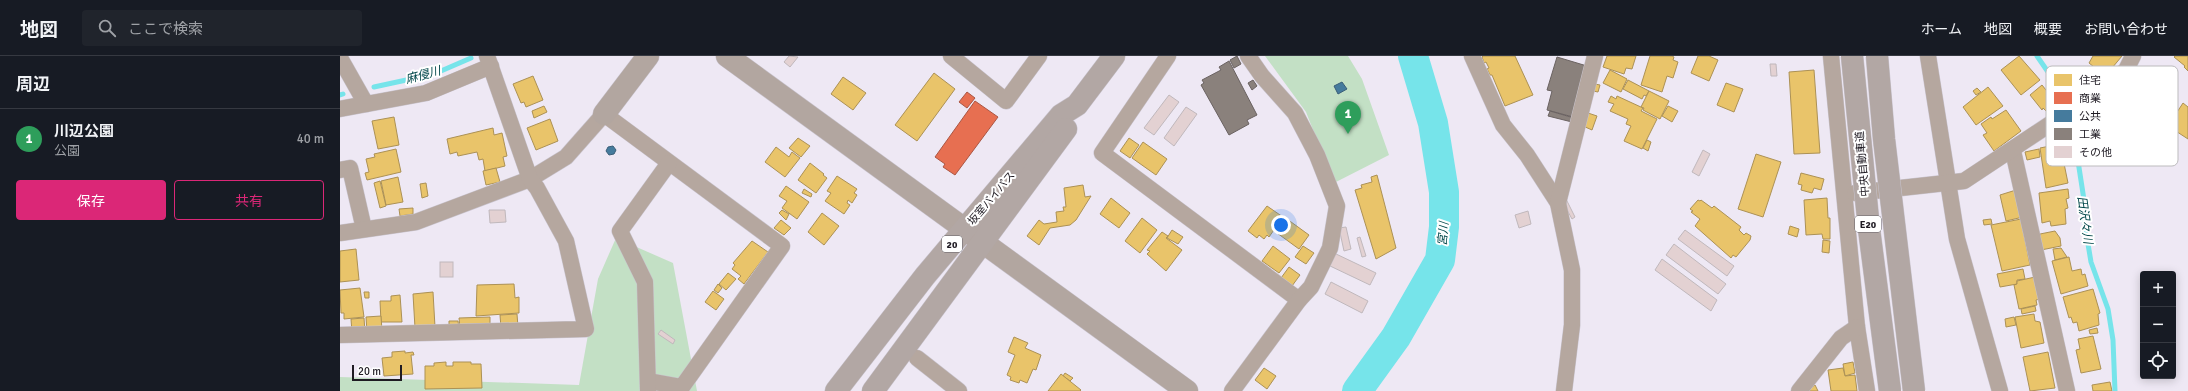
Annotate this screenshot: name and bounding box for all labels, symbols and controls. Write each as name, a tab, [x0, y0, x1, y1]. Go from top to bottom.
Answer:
search box	[82, 10, 362, 46]
icon: search	[96, 17, 118, 39]
text: 地図	[20, 18, 58, 42]
text: ここで検索	[128, 20, 203, 38]
text: ホーム	[1920, 21, 1962, 38]
text: 地図	[1984, 21, 2012, 38]
text: 概要	[2034, 21, 2062, 38]
text: お問い合わせ	[2084, 21, 2168, 38]
water label: 麻侵川	[404, 63, 444, 87]
legend	[2046, 66, 2178, 166]
text: 周辺	[16, 74, 50, 95]
text: 住宅	[2079, 74, 2101, 87]
text: 商業	[2079, 92, 2101, 105]
pin: 1	[1335, 101, 1361, 134]
text: 公共	[2079, 110, 2101, 123]
text: 川辺公園	[54, 122, 114, 140]
text: 工業	[2079, 128, 2101, 141]
text: 1	[25, 131, 33, 147]
text: 40 m	[297, 131, 324, 147]
street label: 中央自動車道	[1853, 131, 1872, 197]
text: 公園	[54, 143, 80, 159]
text: その他	[2079, 146, 2112, 159]
street label: 坂室バイパス	[965, 169, 1018, 228]
button: 保存	[16, 180, 166, 220]
button: 共有	[174, 180, 324, 220]
water label: 田沢々川	[2074, 195, 2096, 247]
your location	[1271, 215, 1291, 235]
road number: E20	[1855, 216, 1881, 232]
water label: 宮川	[1435, 219, 1452, 247]
road number: 20	[942, 236, 962, 252]
map controls	[2140, 271, 2176, 379]
button: +	[2140, 271, 2176, 307]
button: −	[2140, 307, 2176, 343]
button: locate	[2140, 343, 2176, 379]
scale bar	[352, 363, 402, 382]
text: 20 m	[358, 365, 381, 378]

